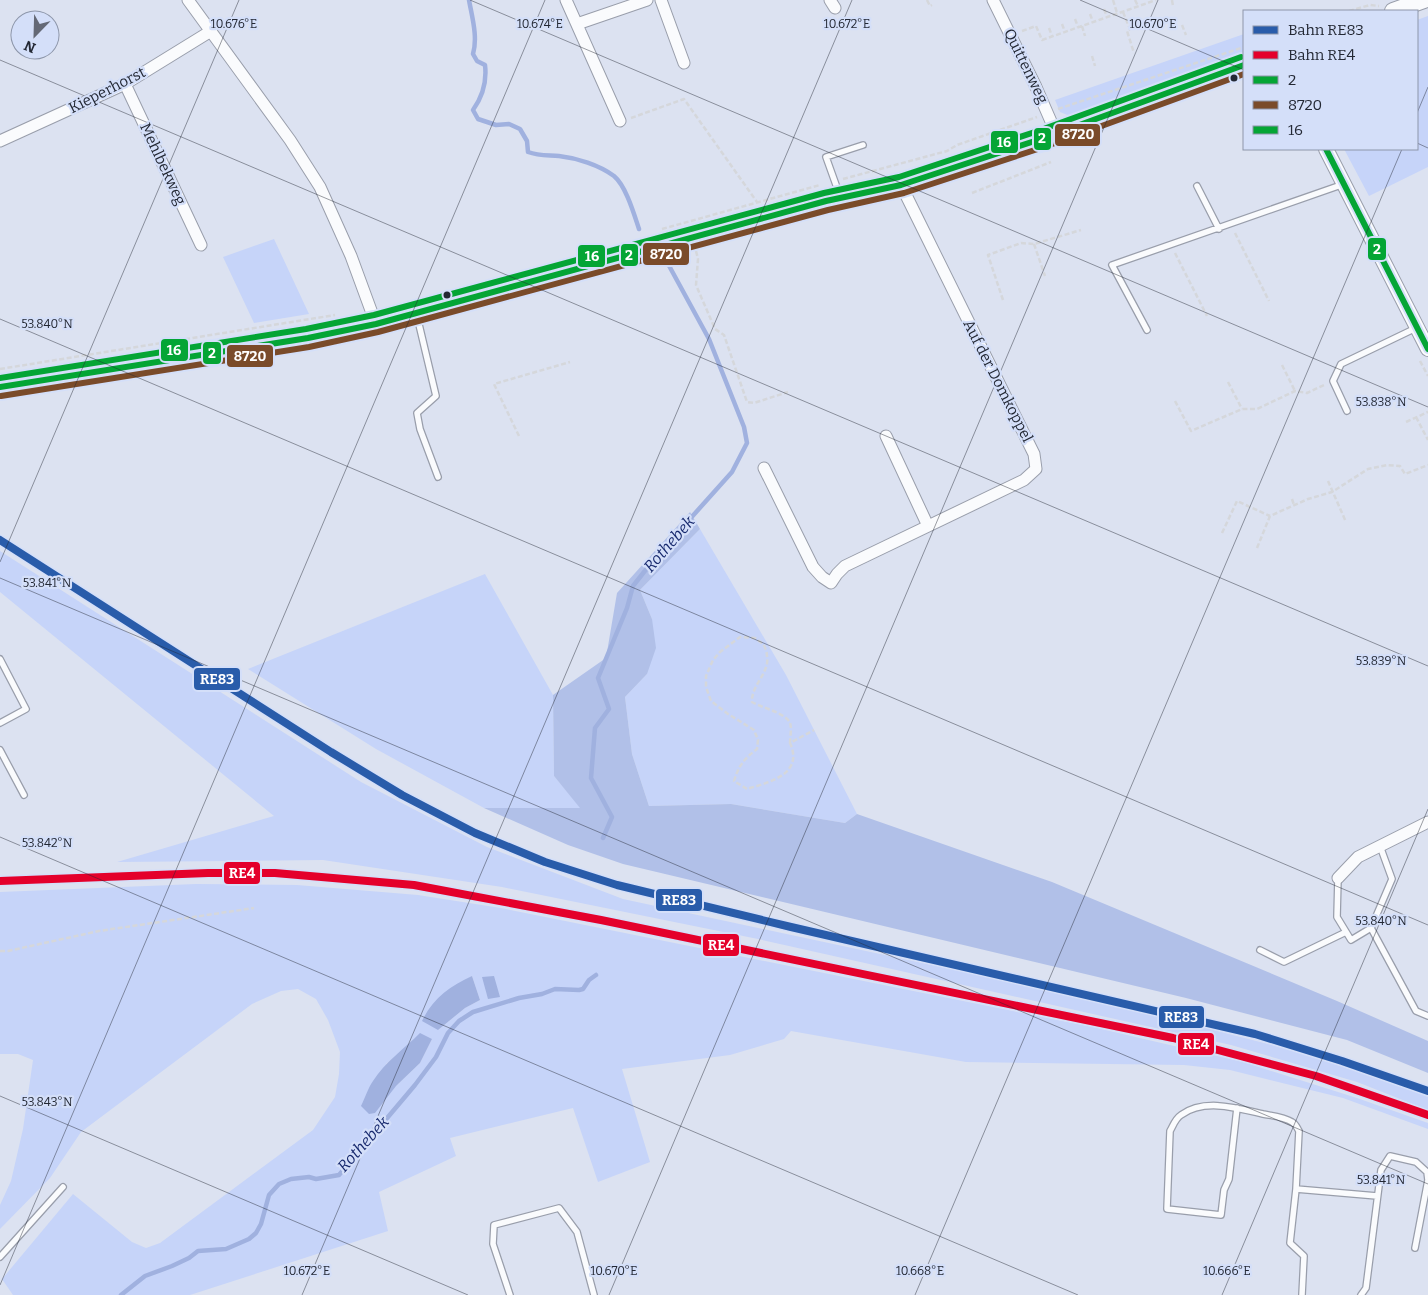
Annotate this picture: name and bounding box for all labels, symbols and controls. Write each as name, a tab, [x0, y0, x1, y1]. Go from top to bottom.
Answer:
north arrow	[10, 10, 60, 60]
legend	[1243, 10, 1418, 150]
text: 10.676°E	[211, 17, 257, 31]
text: 10.674°E	[517, 17, 563, 31]
text: 10.672°E	[824, 17, 870, 31]
text: 10.670°E	[1129, 17, 1177, 31]
text: Bahn RE83	[1288, 21, 1364, 39]
street label: Quittenweg	[1000, 26, 1052, 106]
text: N	[22, 36, 38, 56]
text: Bahn RE4	[1288, 46, 1356, 64]
street label: Kieperhorst	[66, 63, 149, 117]
text: 2	[1288, 71, 1296, 89]
unlabelled marker	[1229, 73, 1239, 83]
text: 8720	[1288, 96, 1322, 114]
street label: Mehlbekweg	[136, 120, 190, 208]
text: 16	[1288, 121, 1303, 139]
line badge: 8720	[1054, 123, 1101, 147]
text: 8720	[1062, 126, 1094, 143]
line badge: 2	[1033, 127, 1052, 151]
line badge: 16	[990, 130, 1019, 154]
text: 2	[1038, 130, 1046, 147]
text: 16	[997, 134, 1011, 151]
line badge: 2	[1367, 237, 1387, 261]
text: 2	[1373, 241, 1381, 258]
line badge: 8720	[642, 242, 690, 266]
line badge: 2	[620, 243, 639, 267]
line badge: 16	[577, 244, 606, 268]
text: 8720	[650, 246, 682, 263]
text: 2	[625, 247, 633, 264]
text: 16	[585, 248, 599, 265]
unlabelled marker	[442, 290, 452, 300]
text: 53.840°N	[21, 317, 73, 331]
street label: Auf der Domkoppel	[959, 317, 1037, 445]
line badge: 16	[160, 338, 189, 362]
line badge: 2	[202, 341, 222, 365]
text: 16	[167, 342, 181, 359]
line badge: 8720	[226, 344, 274, 368]
text: 2	[208, 345, 216, 362]
text: 8720	[234, 348, 266, 365]
text: 53.838°N	[1356, 395, 1407, 409]
water label: Rothebek	[640, 512, 699, 576]
text: 53.841°N	[23, 576, 72, 590]
text: 53.839°N	[1356, 654, 1407, 668]
line badge: RE83	[193, 667, 241, 691]
text: RE83	[200, 671, 234, 688]
text: 53.842°N	[22, 836, 73, 850]
line badge: RE4	[223, 861, 261, 885]
text: RE4	[229, 865, 256, 882]
line badge: RE83	[655, 888, 703, 912]
text: RE83	[662, 892, 696, 909]
text: 53.840°N	[1355, 914, 1407, 928]
line badge: RE4	[702, 933, 740, 957]
text: RE4	[708, 937, 735, 954]
line badge: RE83	[1158, 1005, 1205, 1029]
text: RE83	[1164, 1009, 1198, 1026]
line badge: RE4	[1177, 1032, 1215, 1056]
text: RE4	[1183, 1036, 1210, 1053]
text: 53.843°N	[22, 1095, 73, 1109]
water label: Rothebek	[333, 1112, 393, 1176]
text: 53.841°N	[1357, 1173, 1406, 1187]
text: 10.672°E	[284, 1264, 330, 1278]
text: 10.670°E	[590, 1264, 638, 1278]
text: 10.668°E	[896, 1264, 944, 1278]
text: 10.666°E	[1203, 1264, 1251, 1278]

